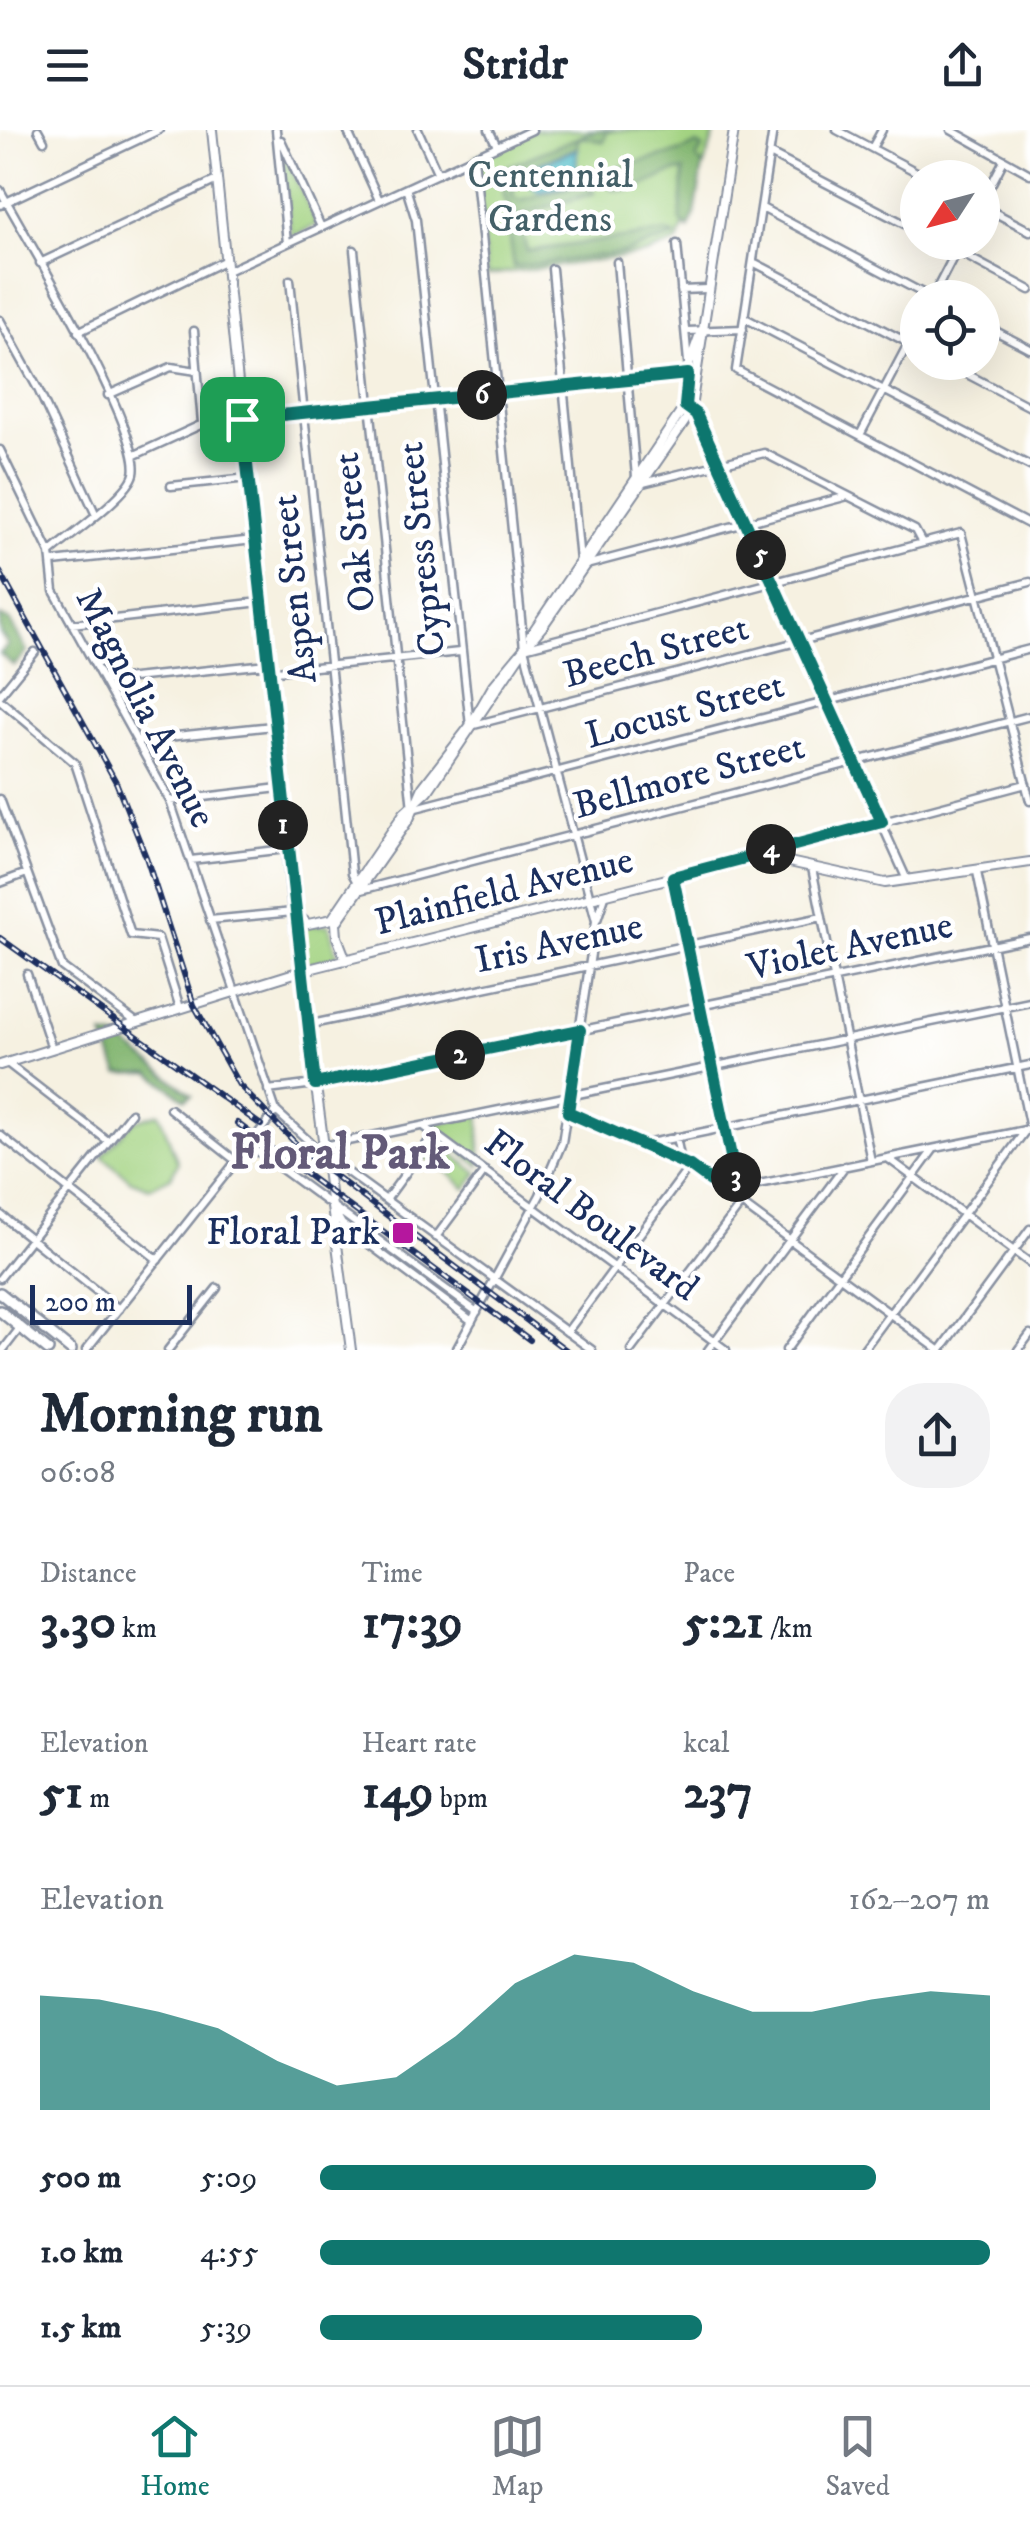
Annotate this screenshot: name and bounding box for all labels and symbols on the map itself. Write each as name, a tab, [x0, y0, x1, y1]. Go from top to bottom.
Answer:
park label: Centennial Gardens	[467, 152, 633, 244]
north arrow	[900, 160, 1000, 260]
pin: 6	[457, 370, 507, 420]
pin	[200, 377, 285, 462]
street label: Cypress Street	[387, 439, 457, 659]
street label: Oak Street	[323, 450, 387, 614]
street label: Aspen Street	[261, 492, 329, 686]
pin: 5	[736, 530, 786, 580]
street label: Magnolia Avenue	[64, 580, 226, 836]
street label: Beech Street	[558, 604, 754, 700]
street label: Locust Street	[581, 661, 789, 761]
street label: Bellmore Street	[568, 723, 810, 831]
pin: 1	[258, 800, 308, 850]
pin: 4	[746, 824, 796, 874]
street label: Plainfield Avenue	[370, 837, 638, 947]
street label: Violet Avenue	[742, 902, 957, 992]
street label: Iris Avenue	[471, 903, 647, 985]
pin: 2	[435, 1030, 485, 1080]
street label: Floral Boulevard	[474, 1120, 708, 1312]
district label: Floral Park	[230, 1124, 451, 1184]
pin: 3	[711, 1152, 761, 1202]
place label: Floral Park	[206, 1209, 380, 1257]
marker: Floral Park	[390, 1220, 416, 1246]
scale bar	[30, 1280, 192, 1324]

